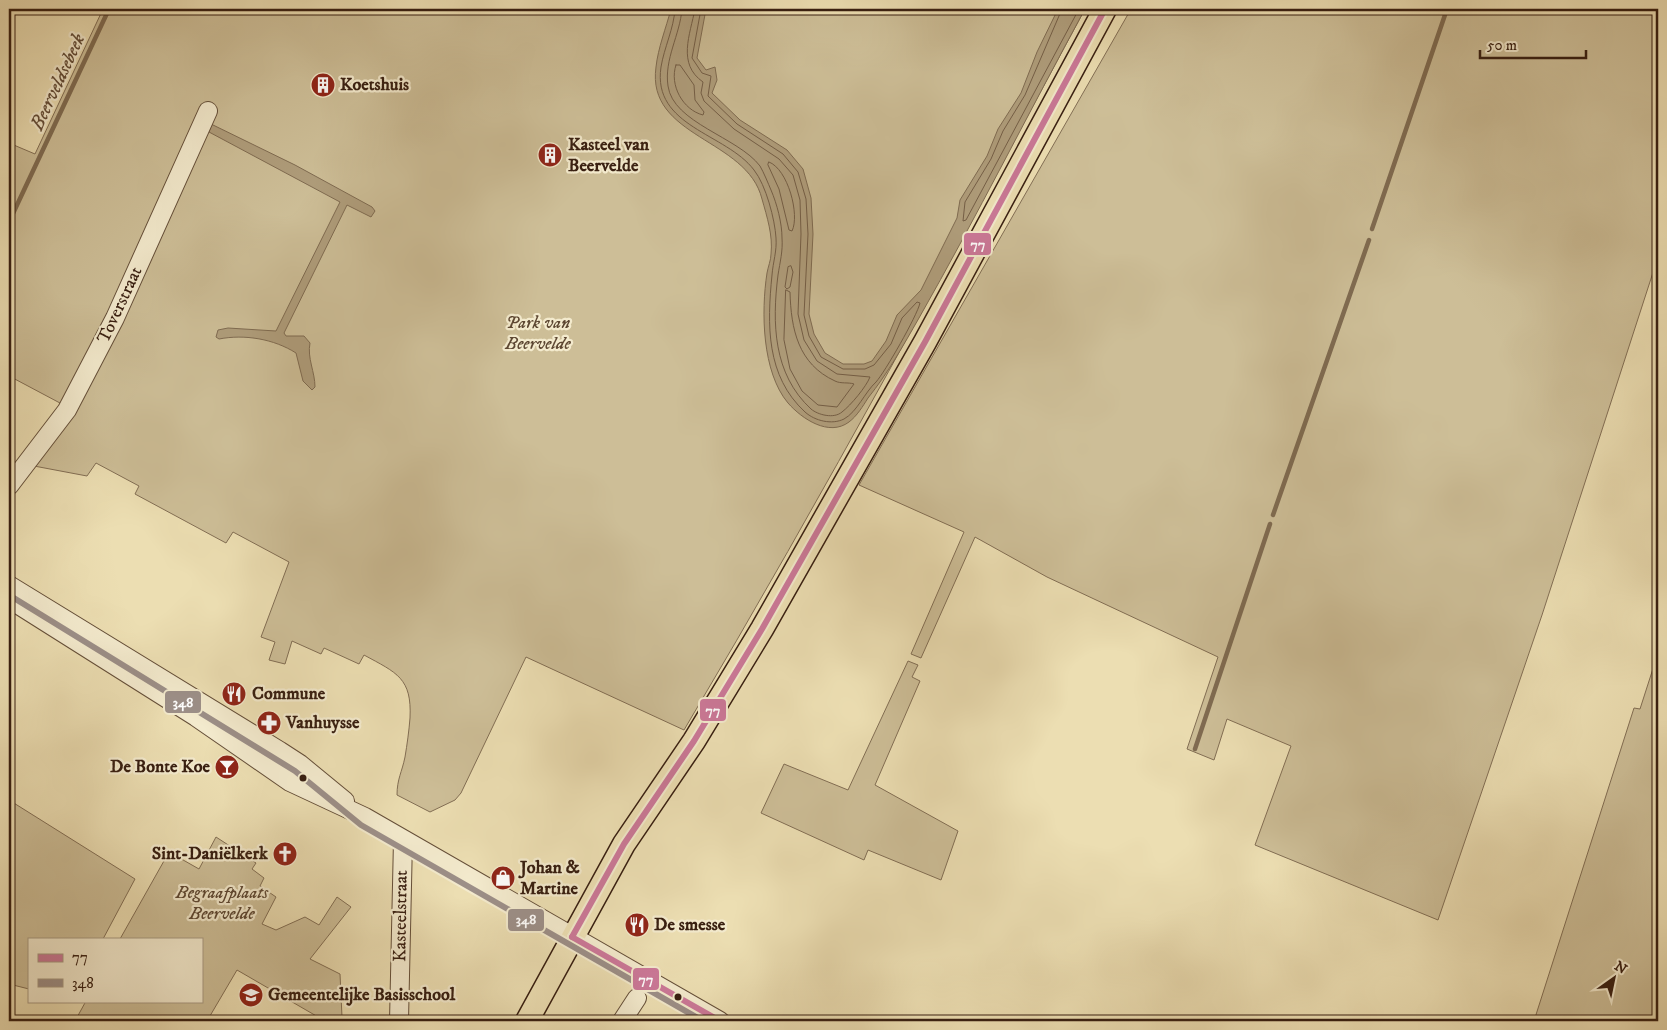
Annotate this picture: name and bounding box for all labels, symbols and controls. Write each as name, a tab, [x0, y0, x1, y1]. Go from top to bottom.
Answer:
scale bar	[1480, 28, 1586, 60]
water label: Beerveldsebeek	[25, 30, 90, 135]
text: 50 m	[1487, 36, 1517, 55]
building icon: Koetshuis	[310, 72, 336, 98]
place label: Koetshuis	[340, 74, 409, 96]
place label: Kasteel van Beervelde	[568, 134, 650, 177]
building icon: Kasteel van Beervelde	[537, 142, 563, 168]
line badge: 77	[963, 232, 992, 256]
text: 77	[971, 236, 985, 254]
street label: Toverstraat	[93, 263, 147, 347]
park label: Park van Beervelde	[504, 312, 572, 355]
restaurant icon: Commune	[221, 681, 247, 707]
place label: Commune	[252, 683, 326, 705]
line badge: 348	[164, 690, 202, 714]
text: 348	[173, 694, 193, 712]
line badge: 77	[699, 698, 727, 722]
text: 77	[706, 702, 720, 720]
pharmacy icon: Vanhuysse	[256, 710, 282, 736]
place label: Vanhuysse	[285, 712, 360, 734]
bar icon: De Bonte Koe	[214, 754, 240, 780]
place label: De Bonte Koe	[110, 756, 211, 778]
unlabelled marker	[298, 773, 308, 783]
church icon: Sint-Daniëlkerk	[272, 841, 298, 867]
place label: Sint-Daniëlkerk	[152, 843, 269, 865]
place label: Johan & Martine	[518, 857, 580, 900]
shop icon: Johan & Martine	[490, 865, 516, 891]
street label: Kasteelstraat	[389, 870, 413, 962]
park label: Begraafplaats Beervelde	[175, 882, 269, 925]
line badge: 348	[507, 908, 545, 932]
text: 348	[516, 911, 536, 929]
restaurant icon: De smesse	[624, 912, 650, 938]
place label: De smesse	[654, 914, 726, 936]
legend	[28, 938, 202, 1002]
text: 77	[72, 948, 88, 967]
north arrow	[1590, 952, 1640, 1002]
text: N	[1611, 957, 1631, 979]
line badge: 77	[632, 967, 660, 991]
text: 77	[639, 971, 653, 989]
text: 348	[72, 974, 94, 993]
school or university icon: Gemeentelijke Basisschool	[238, 982, 264, 1008]
place label: Gemeentelijke Basisschool	[268, 984, 456, 1006]
unlabelled marker	[673, 992, 683, 1002]

